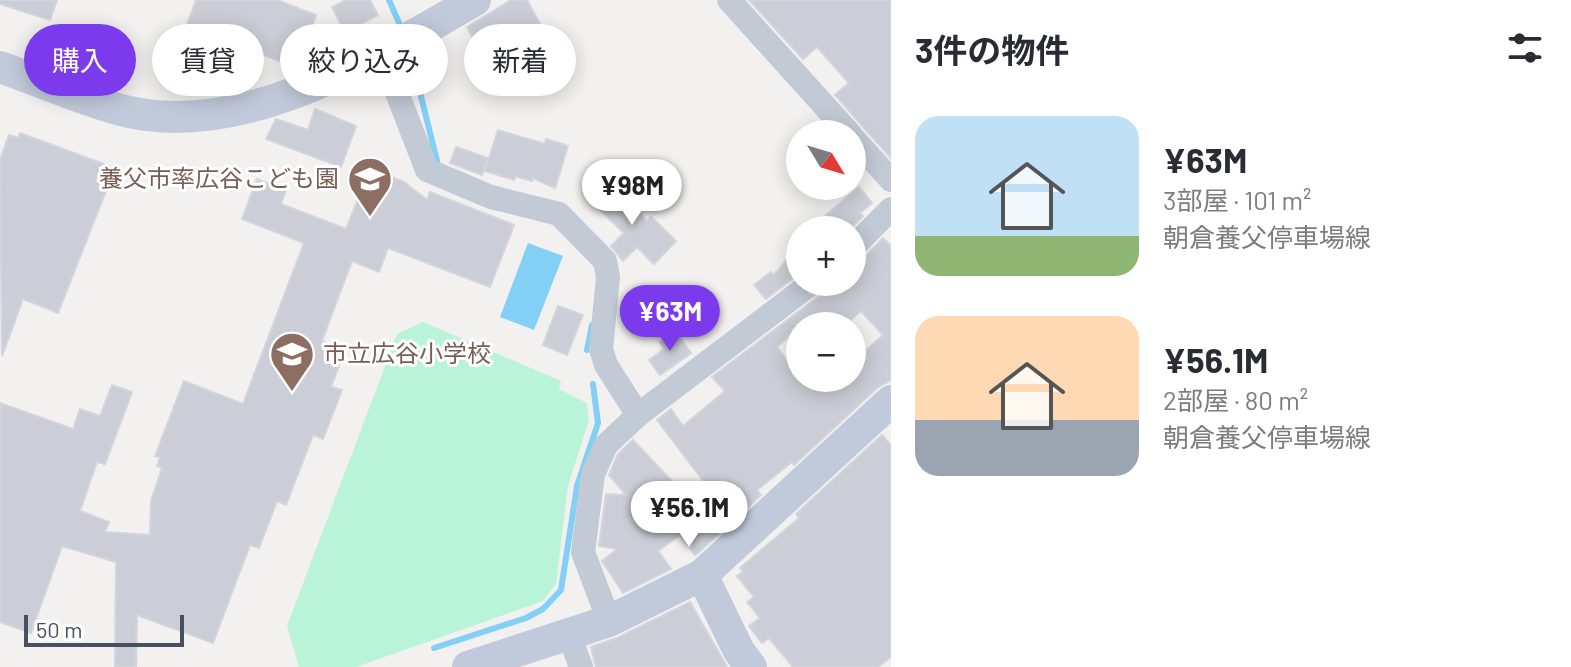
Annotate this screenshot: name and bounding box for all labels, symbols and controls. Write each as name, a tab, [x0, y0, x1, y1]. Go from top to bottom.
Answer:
chip: 購入	[24, 24, 136, 96]
chip: 賃貸	[152, 24, 264, 96]
chip: 絞り込み	[280, 24, 448, 96]
chip: 新着	[464, 24, 576, 96]
icon: filters	[1503, 26, 1547, 70]
text: 3件の物件	[915, 29, 1069, 70]
north arrow	[786, 120, 866, 200]
map controls	[786, 120, 866, 392]
text: ¥63M	[1163, 139, 1247, 180]
icon: home	[979, 148, 1075, 244]
school or university icon: 養父市率広谷こども園	[346, 155, 394, 218]
pin: ¥98M	[585, 159, 679, 227]
place label: 養父市率広谷こども園	[99, 163, 339, 192]
text: ¥98M	[600, 169, 664, 200]
text: 3部屋 · 101 m²	[1163, 184, 1312, 215]
button: +	[786, 216, 866, 296]
text: 朝倉養父停車場線	[1163, 221, 1371, 252]
pin: ¥63M	[623, 285, 717, 353]
text: ¥63M	[638, 295, 702, 326]
button: −	[786, 312, 866, 392]
school or university icon: 市立広谷小学校	[268, 330, 316, 393]
place label: 市立広谷小学校	[323, 338, 491, 367]
text: ¥56.1M	[1163, 339, 1268, 380]
icon: home	[979, 348, 1075, 444]
text: 2部屋 · 80 m²	[1163, 384, 1308, 415]
text: 朝倉養父停車場線	[1163, 421, 1371, 452]
pin: ¥56.1M	[624, 481, 754, 549]
text: ¥56.1M	[649, 491, 729, 522]
scale bar	[24, 611, 184, 647]
text: 50 m	[36, 616, 82, 642]

